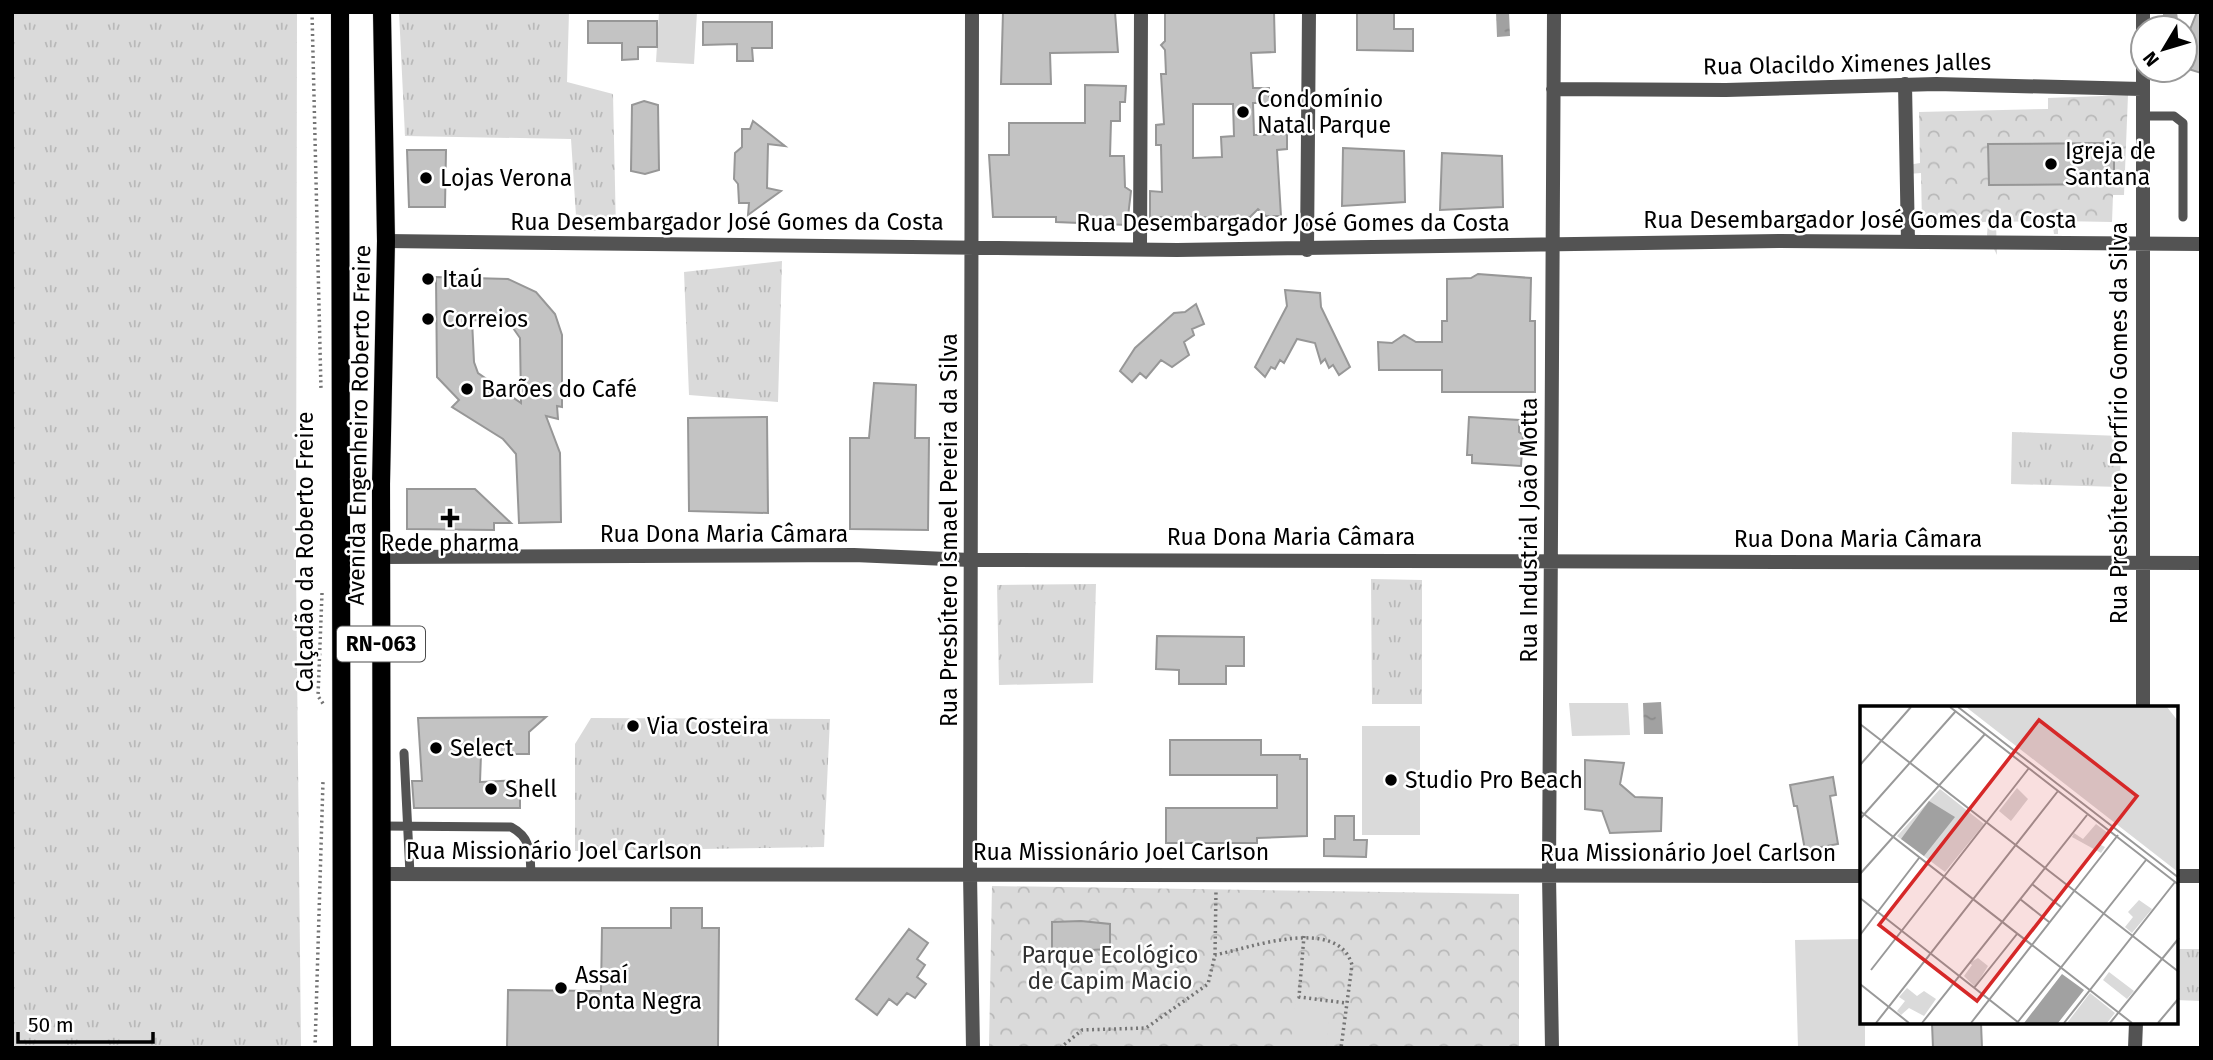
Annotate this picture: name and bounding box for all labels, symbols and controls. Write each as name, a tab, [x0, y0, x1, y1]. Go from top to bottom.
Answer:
north arrow	[2129, 14, 2199, 84]
street label: Rua Olacildo Ximenes Jalles	[1703, 47, 1991, 81]
text: N	[2138, 47, 2164, 71]
place label: Condomínio Natal Parque	[1257, 85, 1391, 139]
marker: Condomínio Natal Parque	[1235, 104, 1251, 120]
place label: Igreja de Santana	[2065, 137, 2156, 191]
marker: Igreja de Santana	[2043, 156, 2059, 172]
place label: Lojas Verona	[440, 164, 572, 192]
marker: Lojas Verona	[418, 170, 434, 186]
street label: Rua Desembargador José Gomes da Costa	[1643, 206, 2077, 234]
street label: Rua Desembargador José Gomes da Costa	[510, 208, 944, 236]
street label: Rua Desembargador José Gomes da Costa	[1076, 209, 1510, 237]
street label: Rua Presbítero Porfírio Gomes da Silva	[2105, 222, 2133, 624]
street label: Avenida Engenheiro Roberto Freire	[342, 244, 376, 606]
place label: Itaú	[442, 265, 483, 293]
marker: Itaú	[420, 271, 436, 287]
place label: Correios	[442, 305, 528, 333]
marker: Correios	[420, 311, 436, 327]
street label: Rua Presbítero Ismael Pereira da Silva	[935, 333, 963, 727]
place label: Barões do Café	[481, 375, 637, 403]
marker: Barões do Café	[459, 381, 475, 397]
street label: Rua Industrial João Motta	[1515, 397, 1543, 663]
street label: Calçadão da Roberto Freire	[291, 412, 319, 692]
marker: Rede pharma	[442, 510, 458, 526]
street label: Rua Dona Maria Câmara	[600, 520, 848, 548]
street label: Rua Dona Maria Câmara	[1167, 523, 1415, 551]
street label: Rua Dona Maria Câmara	[1734, 525, 1982, 553]
place label: Rede pharma	[380, 529, 520, 557]
road number: RN-063	[337, 626, 425, 662]
inset map	[1860, 706, 2178, 1025]
place label: Via Costeira	[647, 712, 769, 740]
marker: Via Costeira	[625, 718, 641, 734]
place label: Select	[450, 734, 514, 762]
marker: Select	[428, 740, 444, 756]
place label: Studio Pro Beach	[1405, 766, 1583, 794]
marker: Studio Pro Beach	[1383, 772, 1399, 788]
place label: Shell	[505, 775, 557, 803]
marker: Shell	[483, 781, 499, 797]
street label: Rua Missionário Joel Carlson	[406, 837, 702, 865]
street label: Rua Missionário Joel Carlson	[973, 838, 1269, 866]
street label: Rua Missionário Joel Carlson	[1540, 839, 1836, 867]
park label: Parque Ecológico de Capim Macio	[1022, 941, 1198, 995]
place label: Assaí Ponta Negra	[575, 961, 702, 1015]
marker: Assaí Ponta Negra	[553, 980, 569, 996]
scale bar	[18, 1000, 152, 1044]
text: 50 m	[28, 1012, 74, 1038]

